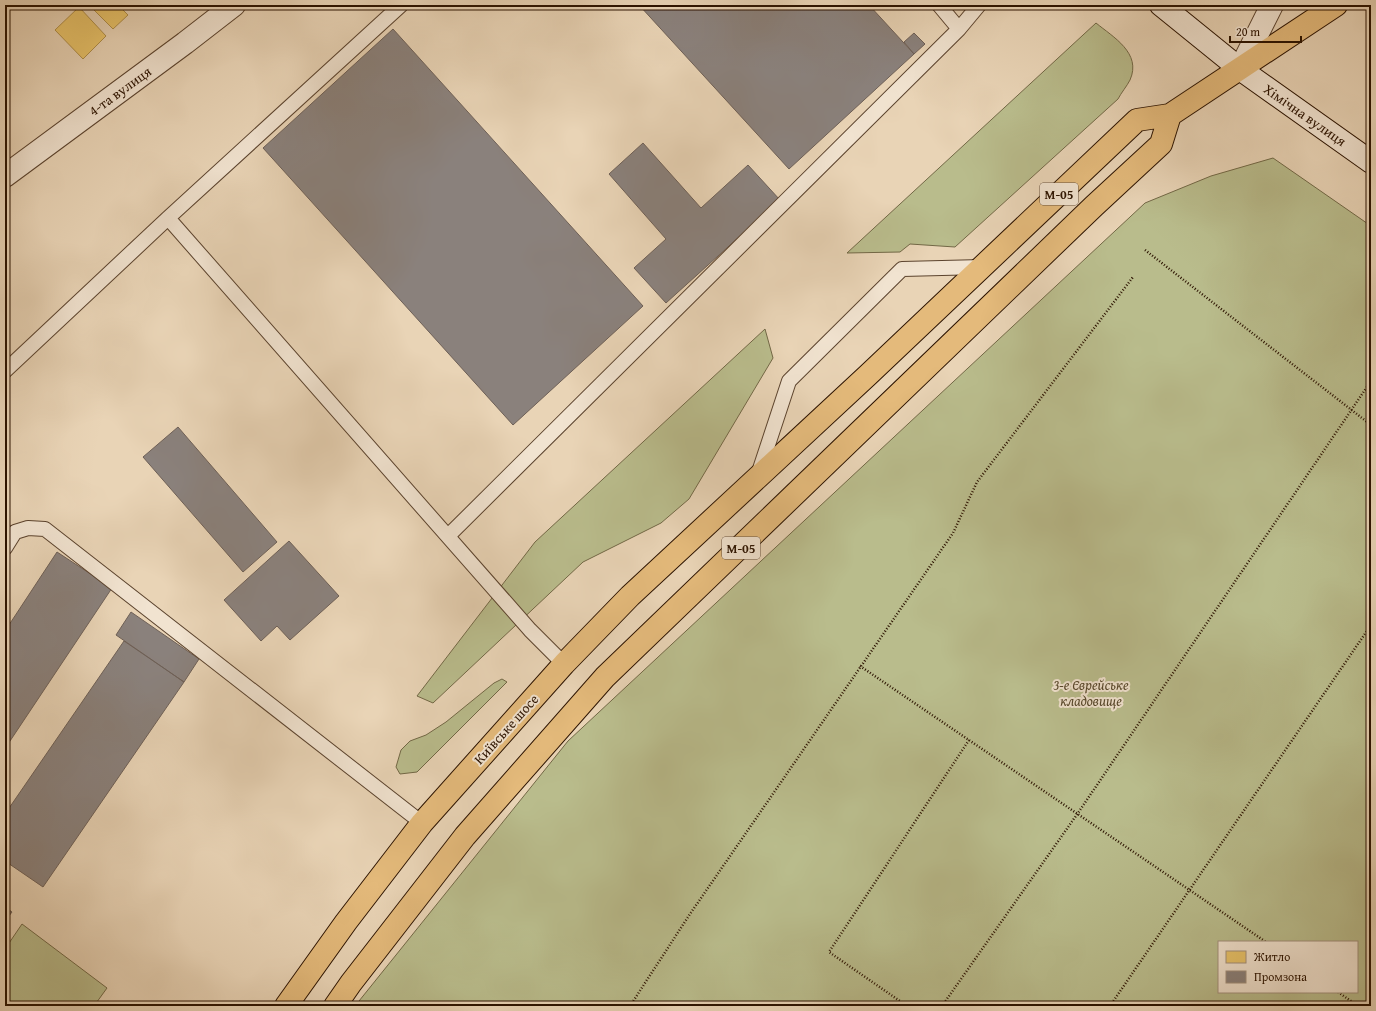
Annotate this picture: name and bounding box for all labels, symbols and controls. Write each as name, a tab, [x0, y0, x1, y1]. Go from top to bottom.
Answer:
scale bar	[1230, 18, 1301, 44]
text: 20 m	[1236, 23, 1260, 40]
street label: 4-та вулиця	[85, 61, 155, 121]
street label: Хімічна вулиця	[1260, 79, 1350, 151]
road number: М-05	[1040, 183, 1078, 205]
road number: М-05	[722, 537, 760, 559]
park label: 3-е Єврейське кладовище	[1052, 675, 1129, 711]
street label: Київське шосе	[469, 689, 543, 769]
legend	[1218, 941, 1358, 993]
text: Житло	[1253, 948, 1290, 965]
text: Промзона	[1254, 968, 1307, 985]

